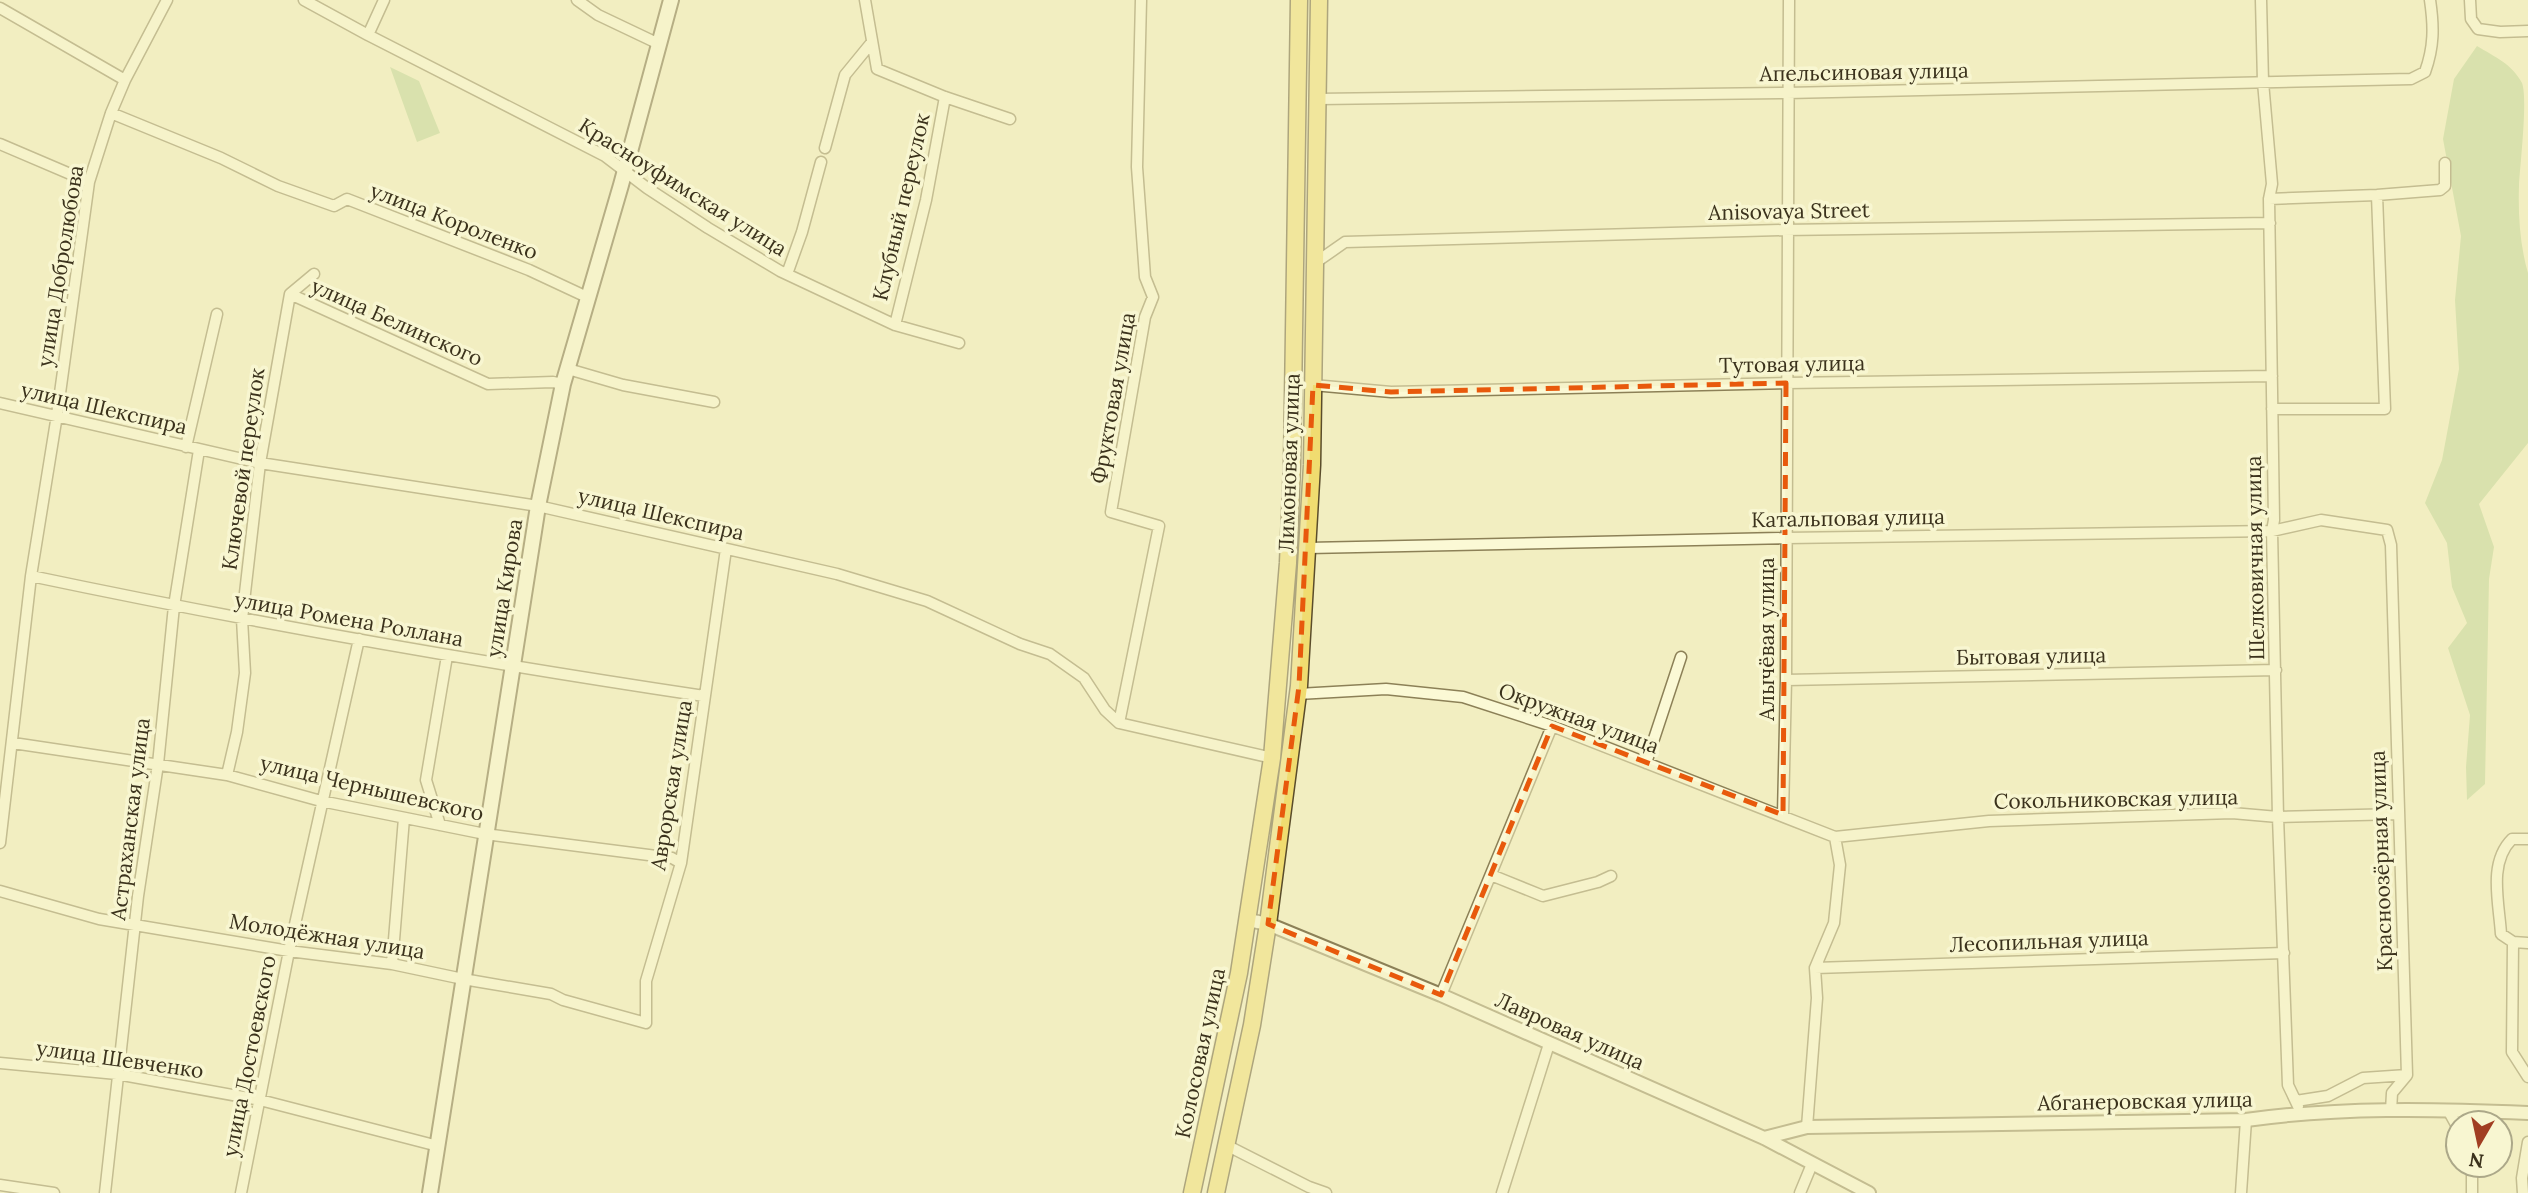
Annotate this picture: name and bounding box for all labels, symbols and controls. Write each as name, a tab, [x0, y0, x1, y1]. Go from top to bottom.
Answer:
street label: Апельсиновая улица	[1758, 57, 1969, 87]
street label: Клубный переулок	[866, 110, 936, 303]
street label: Красноуфимская улица	[574, 112, 792, 262]
street label: улица Добролюбова	[31, 163, 89, 369]
street label: улица Короленко	[366, 177, 542, 265]
street label: Anisovaya Street	[1707, 196, 1871, 226]
street label: улица Белинского	[307, 272, 487, 372]
street label: Фруктовая улица	[1085, 310, 1141, 486]
street label: Тутовая улица	[1719, 349, 1866, 379]
street label: Ключевой переулок	[215, 365, 271, 572]
street label: Лимоновая улица	[1272, 372, 1306, 553]
street label: улица Шекспира	[18, 376, 190, 440]
street label: Шелковичная улица	[2240, 455, 2270, 661]
street label: улица Шекспира	[575, 482, 747, 546]
street label: Катальповая улица	[1751, 503, 1945, 533]
street label: улица Кирова	[480, 517, 528, 659]
street label: Алычёвая улица	[1753, 557, 1780, 722]
street label: улица Ромена Роллана	[232, 586, 466, 652]
street label: Бытовая улица	[1956, 641, 2107, 671]
street label: Окружная улица	[1495, 676, 1663, 760]
street label: Аврорская улица	[644, 698, 698, 873]
street label: Астраханская улица	[104, 716, 156, 923]
street label: улица Чернышевского	[258, 749, 486, 827]
street label: Красноозёрная улица	[2364, 750, 2398, 972]
street label: Сокольниковская улица	[1993, 783, 2239, 815]
street label: Молодёжная улица	[227, 907, 427, 965]
street label: Лесопильная улица	[1949, 924, 2149, 958]
street label: улица Достоевского	[216, 953, 282, 1159]
street label: Колосовая улица	[1169, 965, 1231, 1141]
street label: Лавровая улица	[1491, 986, 1649, 1076]
street label: улица Шевченко	[35, 1034, 205, 1084]
street label: Абганеровская улица	[2036, 1086, 2253, 1116]
north arrow	[2444, 1109, 2514, 1179]
text: N	[2467, 1148, 2485, 1174]

